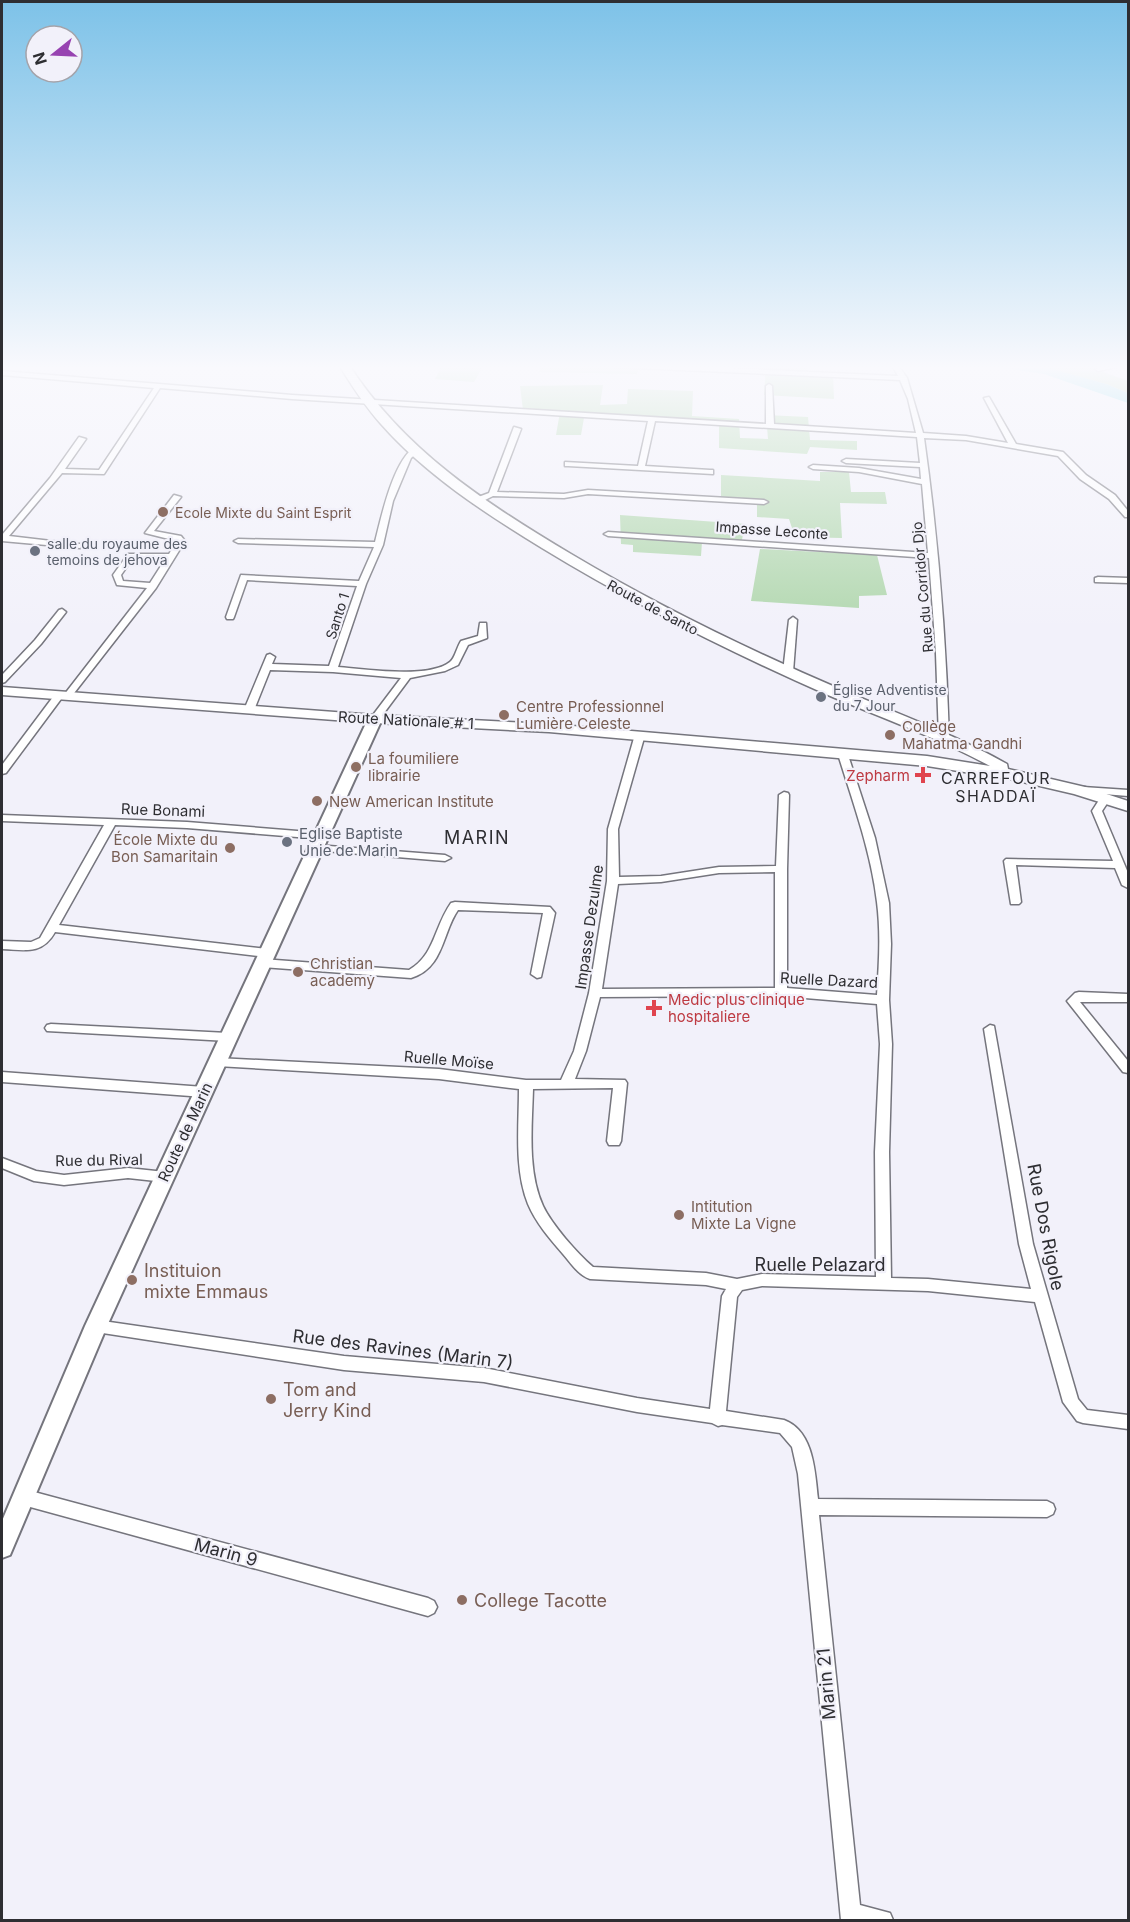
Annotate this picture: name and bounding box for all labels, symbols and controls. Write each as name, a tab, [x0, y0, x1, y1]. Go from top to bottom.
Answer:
north arrow	[24, 24, 84, 84]
text: N	[28, 50, 51, 68]
place label: Ecole Mixte du Saint Esprit	[175, 504, 352, 521]
marker: Ecole Mixte du Saint Esprit	[156, 505, 170, 519]
street label: Impasse Leconte	[715, 518, 829, 542]
street label: Rue du Corridor Djo	[908, 521, 936, 653]
place label: salle du royaume des temoins de jehova	[47, 535, 188, 568]
marker: salle du royaume des temoins de jehova	[28, 544, 42, 558]
street label: Route de Santo	[605, 576, 701, 638]
street label: Santo 1	[322, 591, 352, 641]
place label: Église Adventiste du 7 Jour	[833, 681, 947, 714]
marker: Église Adventiste du 7 Jour	[814, 690, 828, 704]
place label: Centre Professionnel Lumière Celeste	[516, 697, 664, 733]
street label: Route Nationale # 1	[338, 707, 474, 733]
marker: Centre Professionnel Lumière Celeste	[497, 708, 511, 722]
place label: Collège Mahatma Gandhi	[902, 717, 1022, 753]
marker: Collège Mahatma Gandhi	[883, 728, 897, 742]
place label: La foumiliere librairie	[368, 749, 459, 785]
marker: La foumiliere librairie	[349, 760, 363, 774]
place label: Zepharm	[846, 766, 910, 785]
marker: Zepharm	[914, 766, 932, 784]
district label: CARREFOUR SHADDAÏ	[941, 768, 1051, 806]
place label: New American Institute	[329, 792, 494, 811]
marker: New American Institute	[310, 794, 324, 808]
street label: Rue Bonami	[121, 799, 205, 821]
place label: Eglise Baptiste Unie de Marin	[299, 824, 403, 860]
district label: MARIN	[444, 827, 510, 848]
place label: École Mixte du Bon Samaritain	[111, 830, 218, 866]
marker: Eglise Baptiste Unie de Marin	[280, 835, 294, 849]
marker: École Mixte du Bon Samaritain	[223, 841, 237, 855]
street label: Impasse Dezulme	[571, 863, 607, 991]
place label: Christian academy	[310, 954, 375, 990]
marker: Christian academy	[291, 965, 305, 979]
street label: Ruelle Dazard	[780, 968, 878, 992]
place label: Medic plus clinique hospitaliere	[668, 990, 805, 1026]
marker: Medic plus clinique hospitaliere	[645, 999, 663, 1017]
street label: Ruelle Moïse	[403, 1047, 495, 1073]
street label: Route de Marin	[154, 1079, 216, 1185]
street label: Rue du Rival	[55, 1150, 143, 1170]
street label: Rue Dos Rigole	[1023, 1162, 1069, 1292]
place label: Intitution Mixte La Vigne	[691, 1197, 796, 1233]
marker: Intitution Mixte La Vigne	[672, 1208, 686, 1222]
street label: Ruelle Pelazard	[755, 1254, 885, 1275]
place label: Instituion mixte Emmaus	[144, 1260, 268, 1302]
marker: Instituion mixte Emmaus	[125, 1273, 139, 1287]
street label: Rue des Ravines (Marin 7)	[291, 1325, 515, 1373]
place label: Tom and Jerry Kind	[283, 1379, 371, 1421]
marker: Tom and Jerry Kind	[264, 1392, 278, 1406]
street label: Marin 9	[192, 1533, 260, 1571]
place label: College Tacotte	[474, 1590, 607, 1611]
marker: College Tacotte	[455, 1593, 469, 1607]
street label: Marin 21	[812, 1647, 840, 1721]

